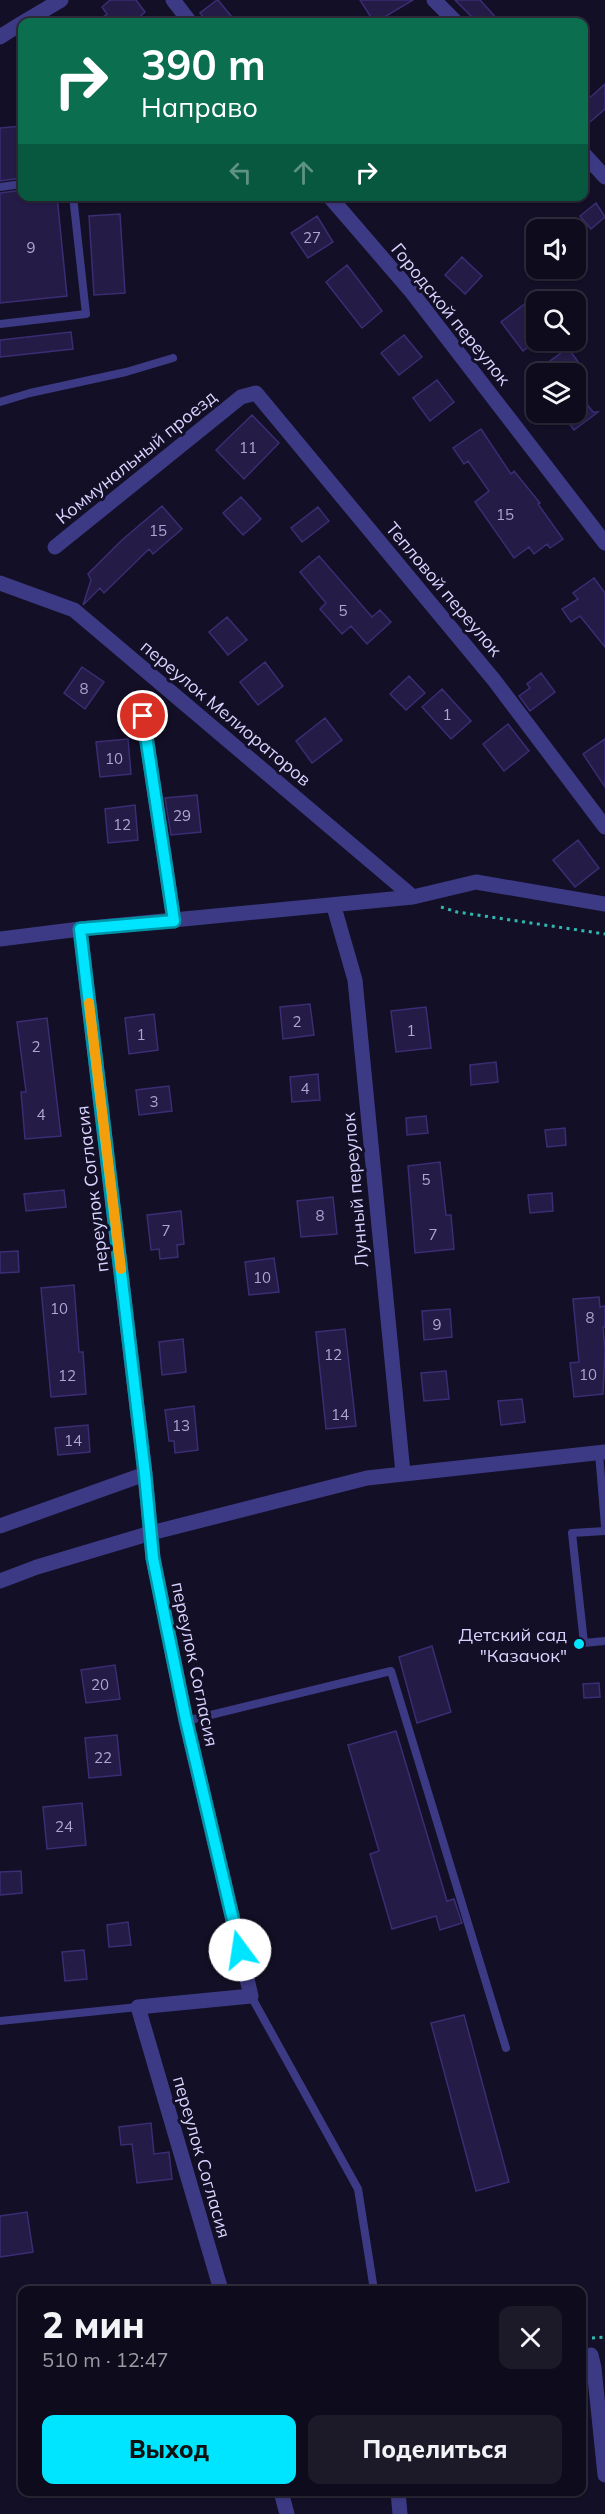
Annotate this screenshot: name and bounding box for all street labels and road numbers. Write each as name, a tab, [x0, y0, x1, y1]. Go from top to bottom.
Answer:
street label: Городской переулок	[386, 238, 516, 390]
street label: Коммунальный проезд	[51, 385, 221, 529]
street label: Тепловой переулок	[381, 517, 507, 661]
street label: переулок Мелиораторов	[136, 635, 316, 791]
street label: переулок Согласия	[70, 1104, 114, 1274]
street label: Лунный переулок	[337, 1111, 373, 1268]
street label: переулок Согласия	[166, 1580, 224, 1748]
street label: переулок Согласия	[168, 2073, 236, 2241]

